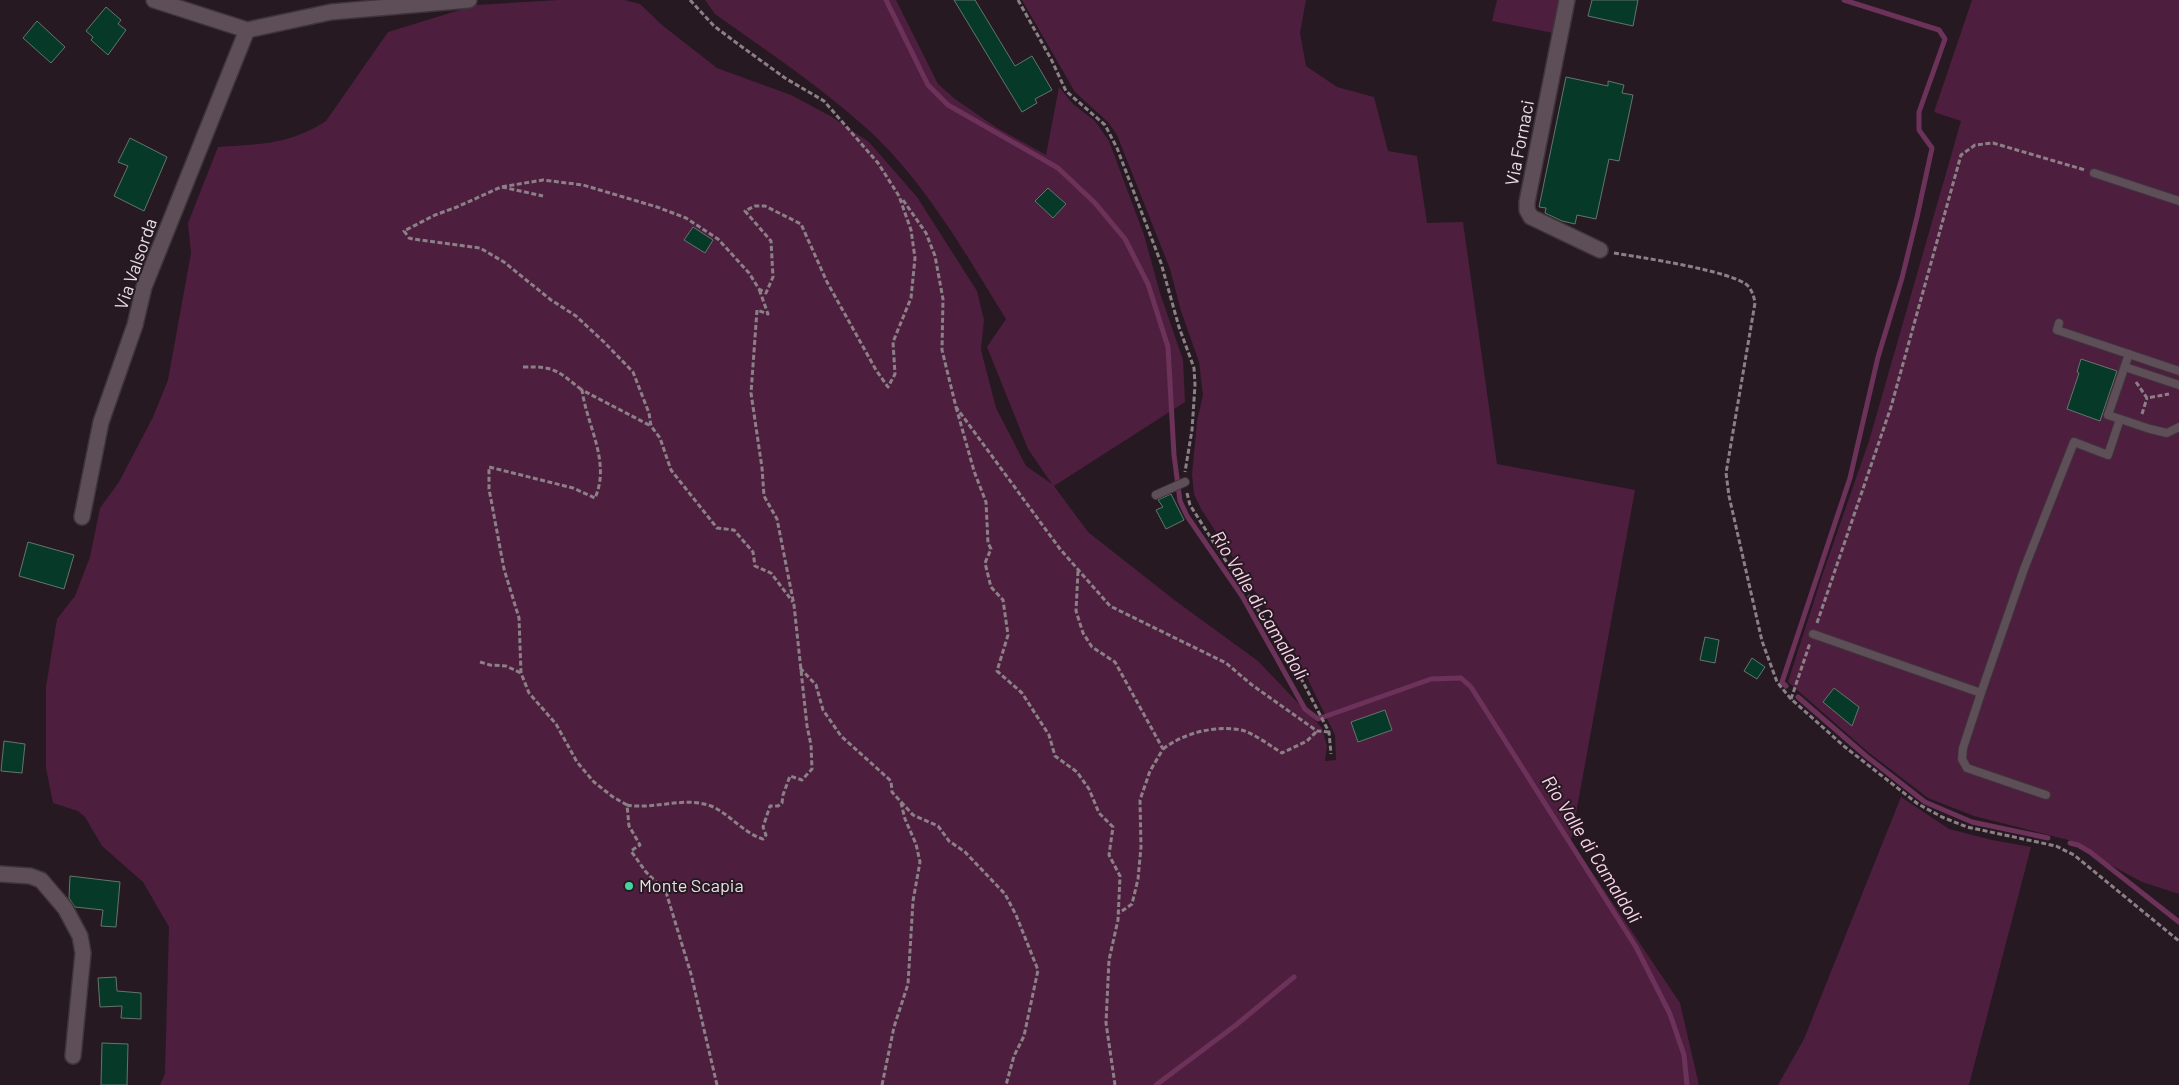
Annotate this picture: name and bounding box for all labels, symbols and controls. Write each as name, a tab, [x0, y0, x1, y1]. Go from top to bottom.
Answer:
street label: Via Fornaci	[1500, 98, 1538, 187]
street label: Via Valsorda	[109, 215, 161, 312]
water label: Rio Valle di Camaldoli	[1207, 526, 1314, 684]
water label: Rio Valle di Camaldoli	[1538, 771, 1647, 927]
place label: Monte Scapia	[639, 874, 744, 896]
marker: Monte Scapia	[623, 880, 635, 892]

